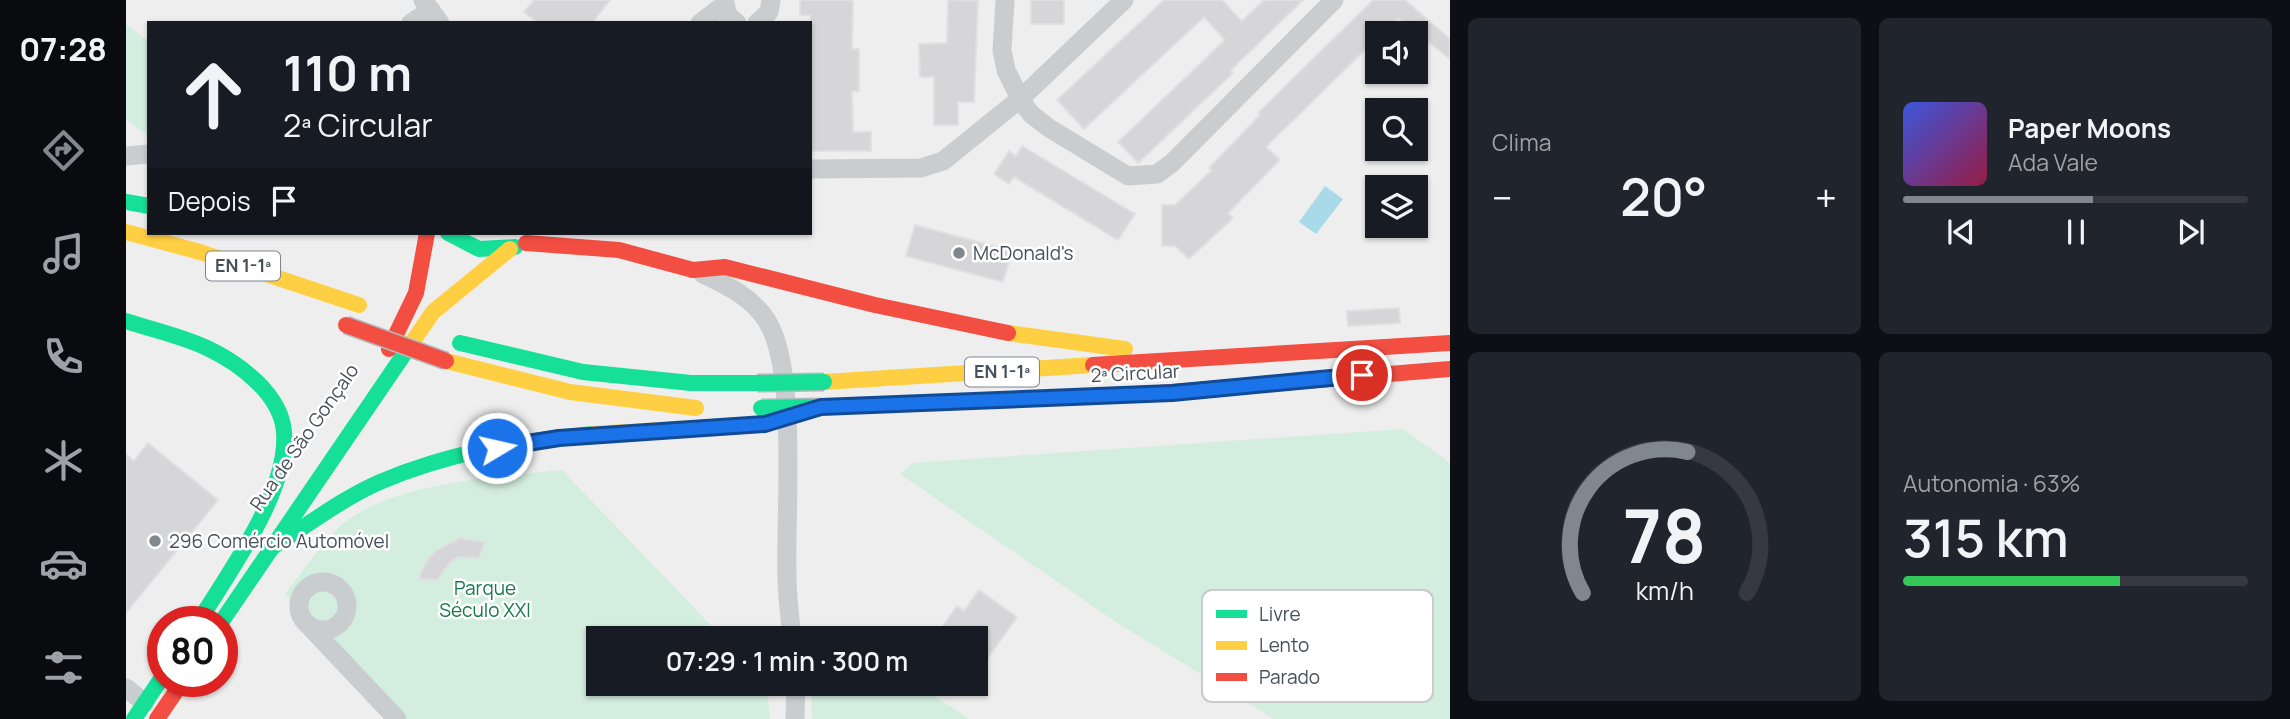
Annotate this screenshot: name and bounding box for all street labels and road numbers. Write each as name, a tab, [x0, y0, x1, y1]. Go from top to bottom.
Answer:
road number: EN 1-1ª	[206, 252, 280, 280]
street label: Rua de São Gonçalo	[244, 358, 364, 516]
road number: EN 1-1ª	[965, 358, 1039, 386]
street label: 2ª Circular	[1090, 358, 1180, 388]

